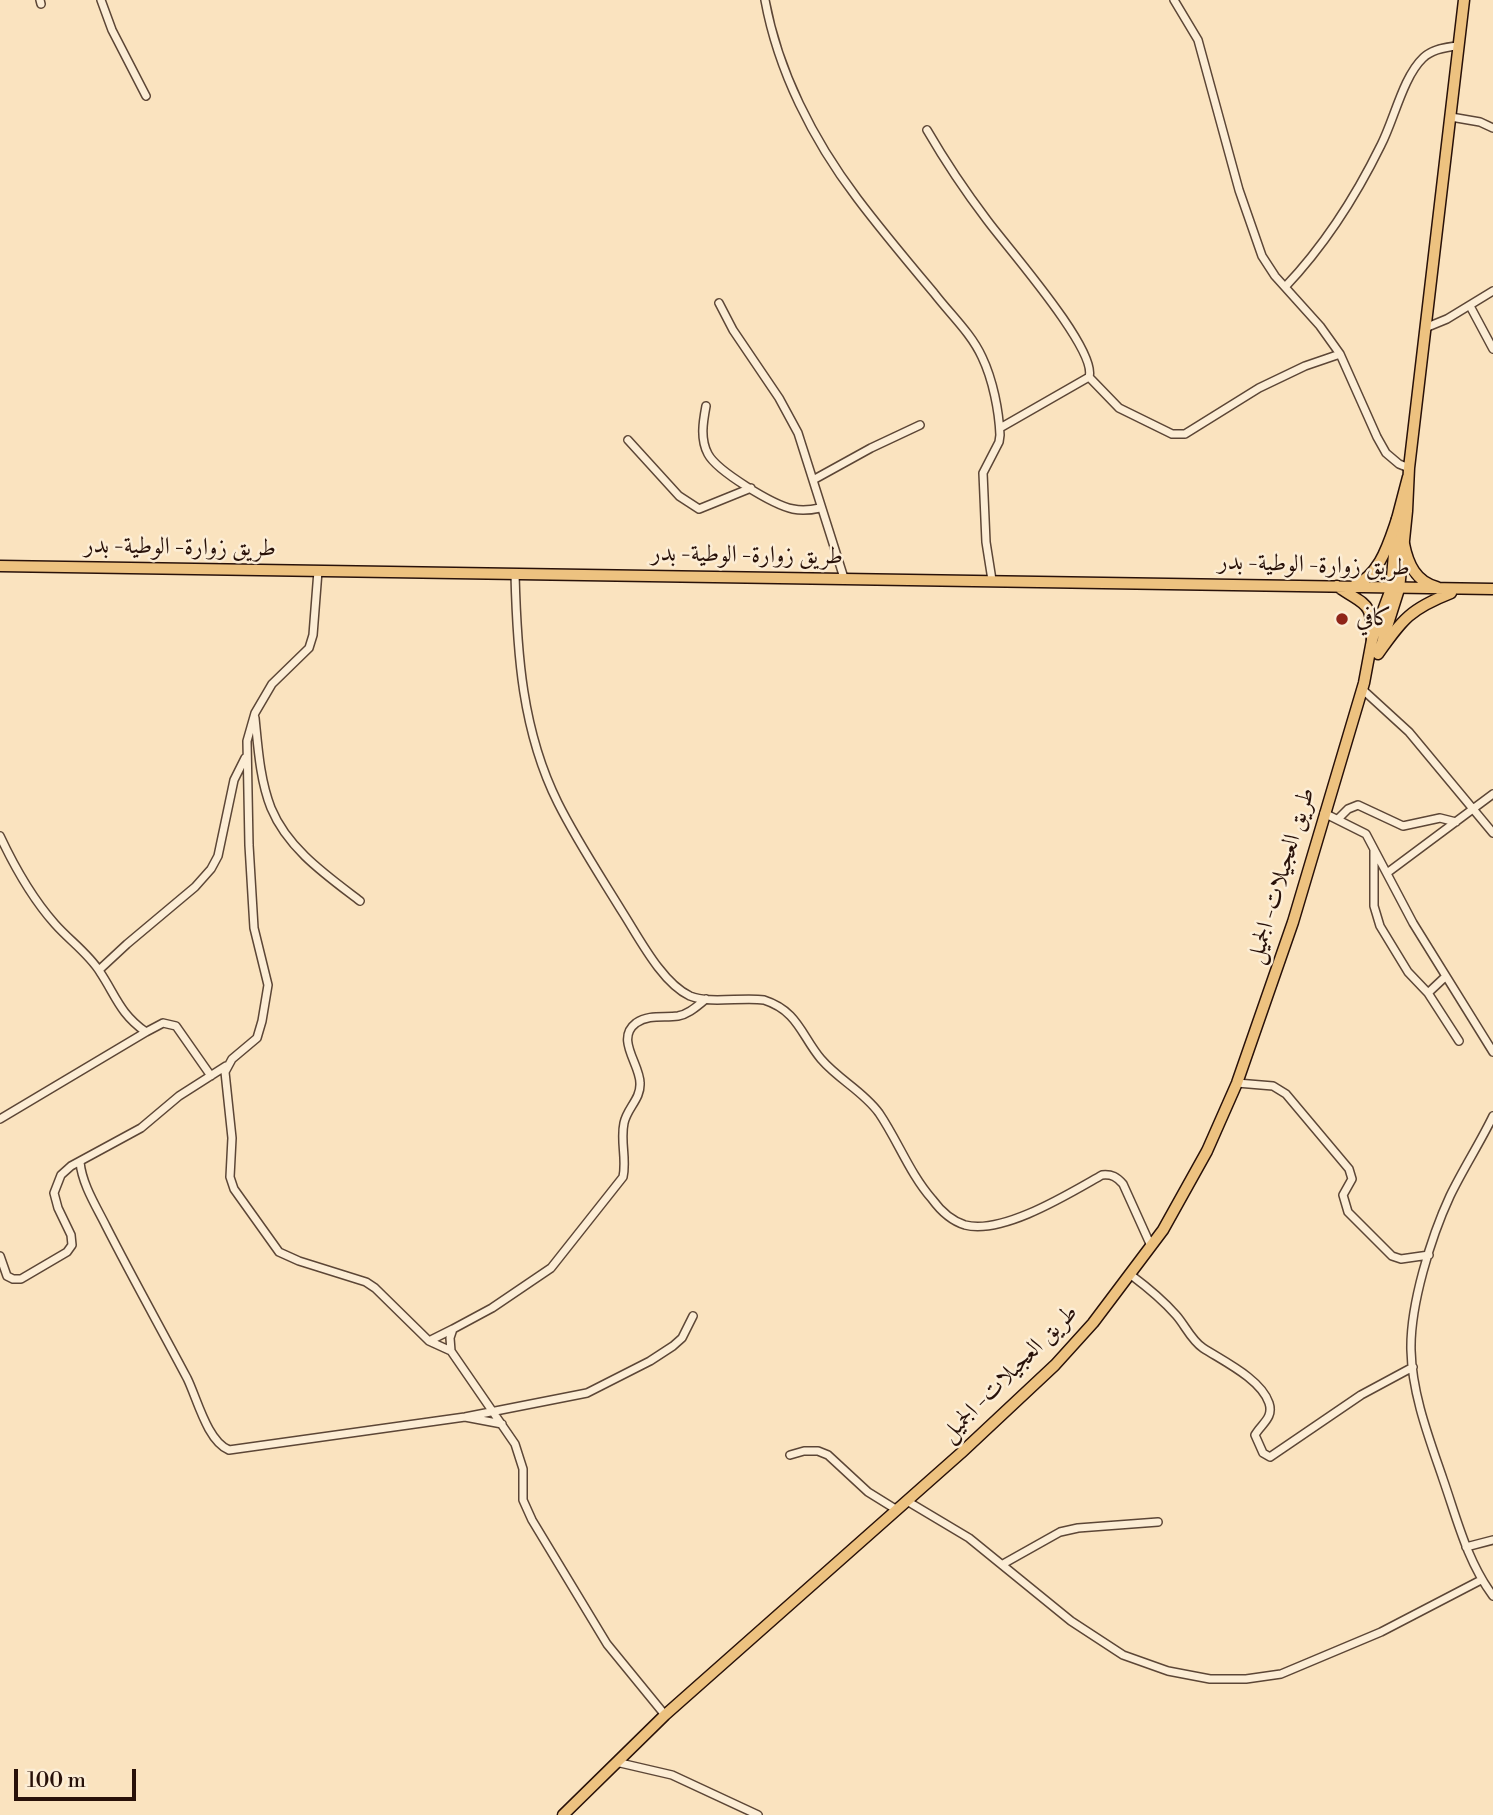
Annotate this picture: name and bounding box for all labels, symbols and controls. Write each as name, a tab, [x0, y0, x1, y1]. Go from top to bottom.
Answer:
street label: طريق زوارة- الوطية- بدر	[84, 532, 276, 564]
street label: طريق زوارة- الوطية- بدر	[651, 540, 843, 572]
street label: طريق زوارة- الوطية- بدر	[1218, 548, 1410, 584]
place label: كافي	[1356, 605, 1392, 633]
marker: كافي	[1334, 611, 1350, 627]
street label: طريق العجيلات- الجميل	[1242, 784, 1322, 968]
street label: طريق العجيلات- الجميل	[935, 1299, 1085, 1449]
scale bar	[18, 1756, 140, 1800]
text: 100 m	[27, 1768, 86, 1794]

